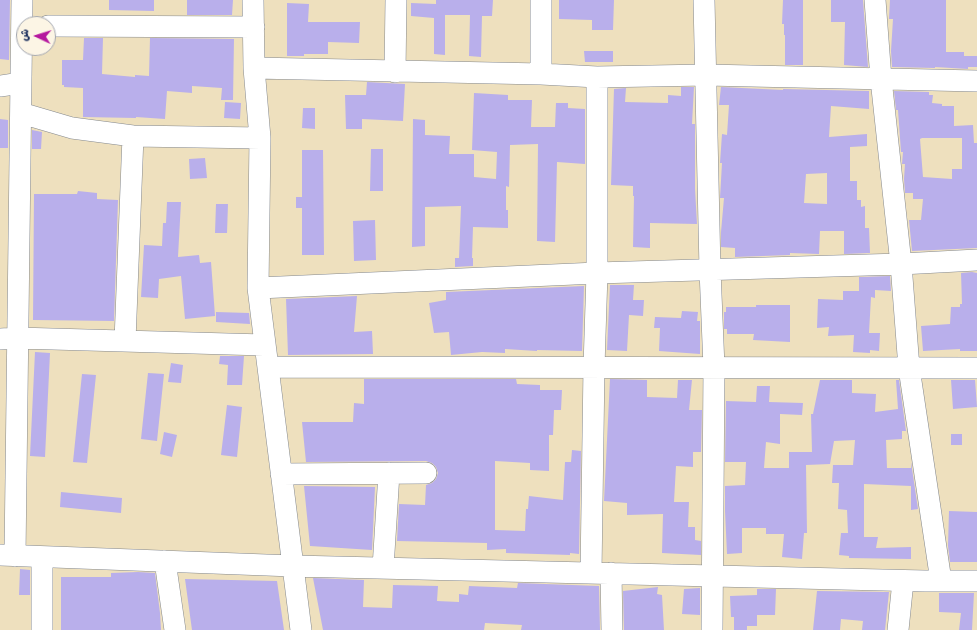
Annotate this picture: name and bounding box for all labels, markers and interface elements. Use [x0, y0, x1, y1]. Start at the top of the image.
north arrow [16, 16, 56, 56]
text: ش [17, 29, 32, 42]

